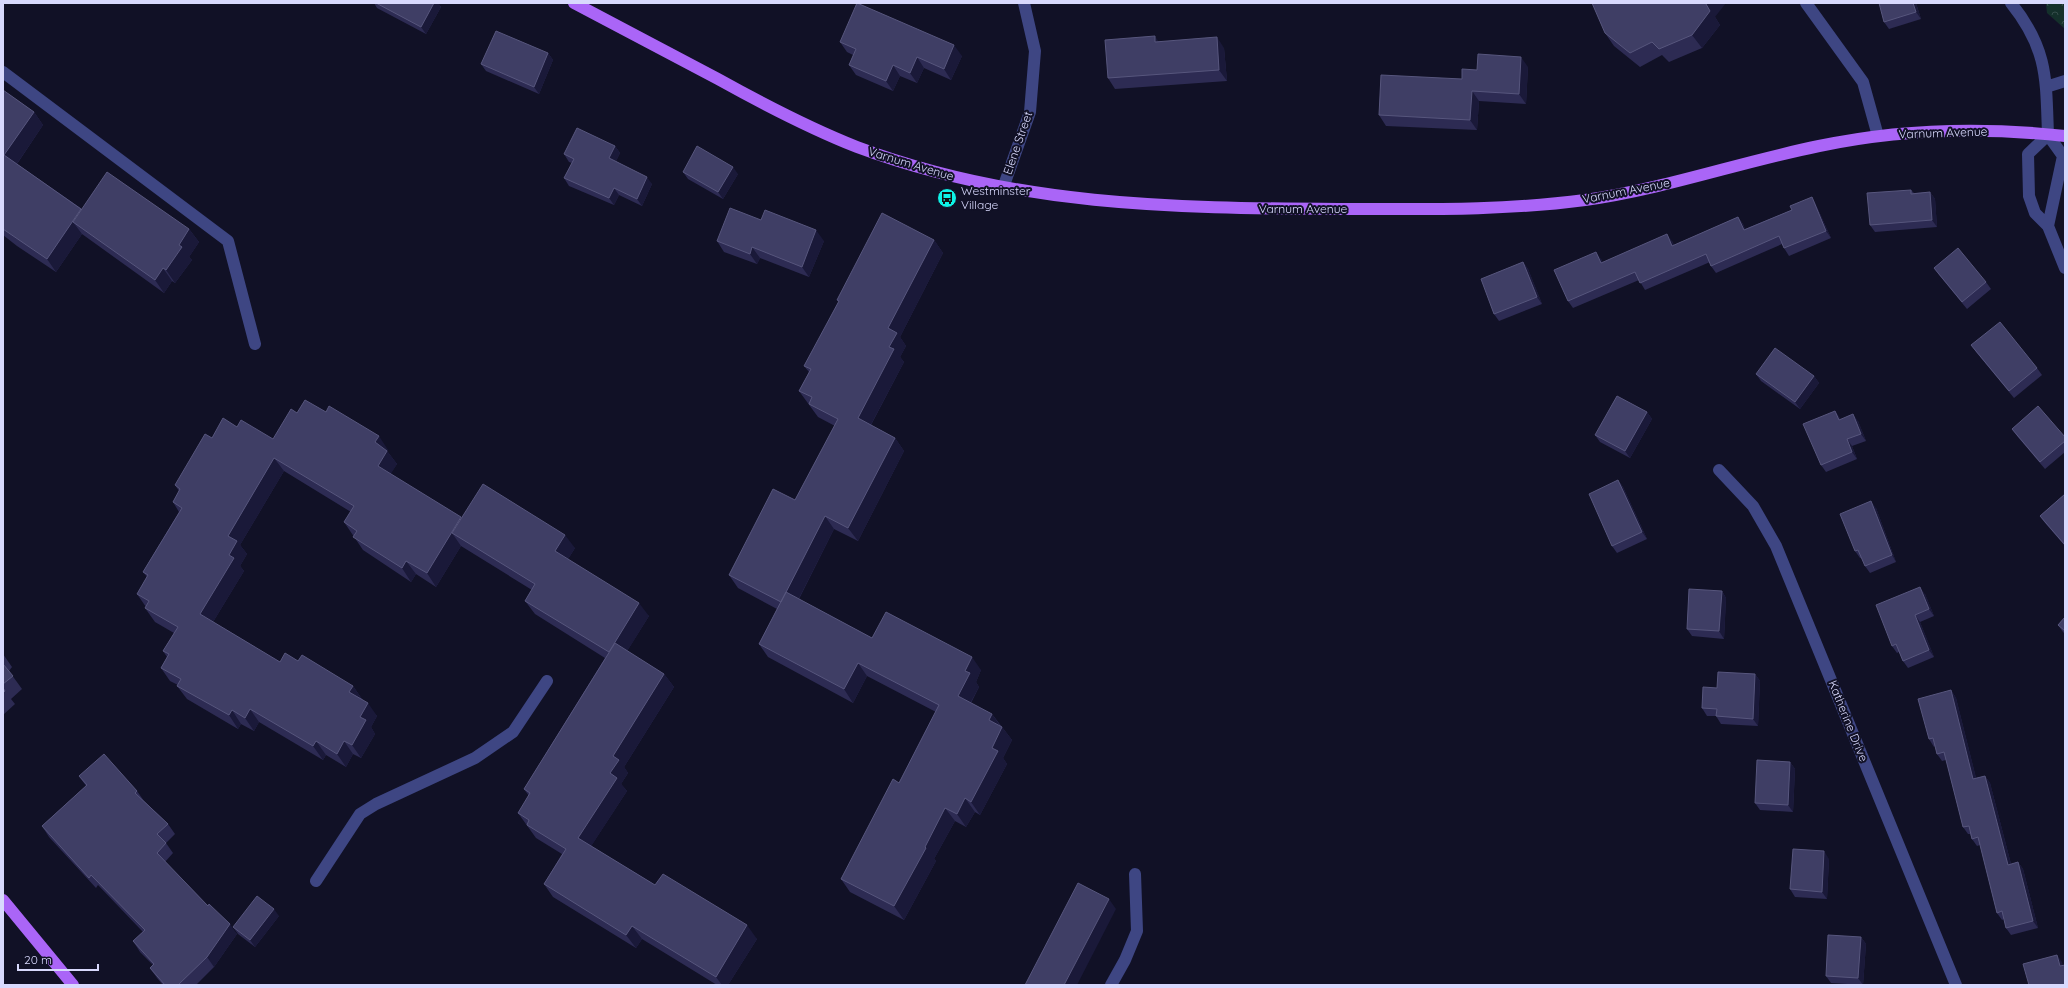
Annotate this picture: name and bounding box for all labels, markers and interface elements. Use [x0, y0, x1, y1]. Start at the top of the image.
street label: Elene Street [1000, 109, 1035, 176]
street label: Varnum Avenue [1898, 123, 1988, 142]
street label: Varnum Avenue [867, 143, 956, 184]
street label: Varnum Avenue [1581, 175, 1671, 206]
place label: Westminster Village [961, 183, 1031, 212]
bus stop icon: Westminster Village [936, 187, 958, 209]
street label: Varnum Avenue [1259, 201, 1348, 216]
street label: Katherine Drive [1825, 678, 1872, 764]
scale bar [18, 946, 98, 972]
text: 20 m [24, 952, 52, 967]

